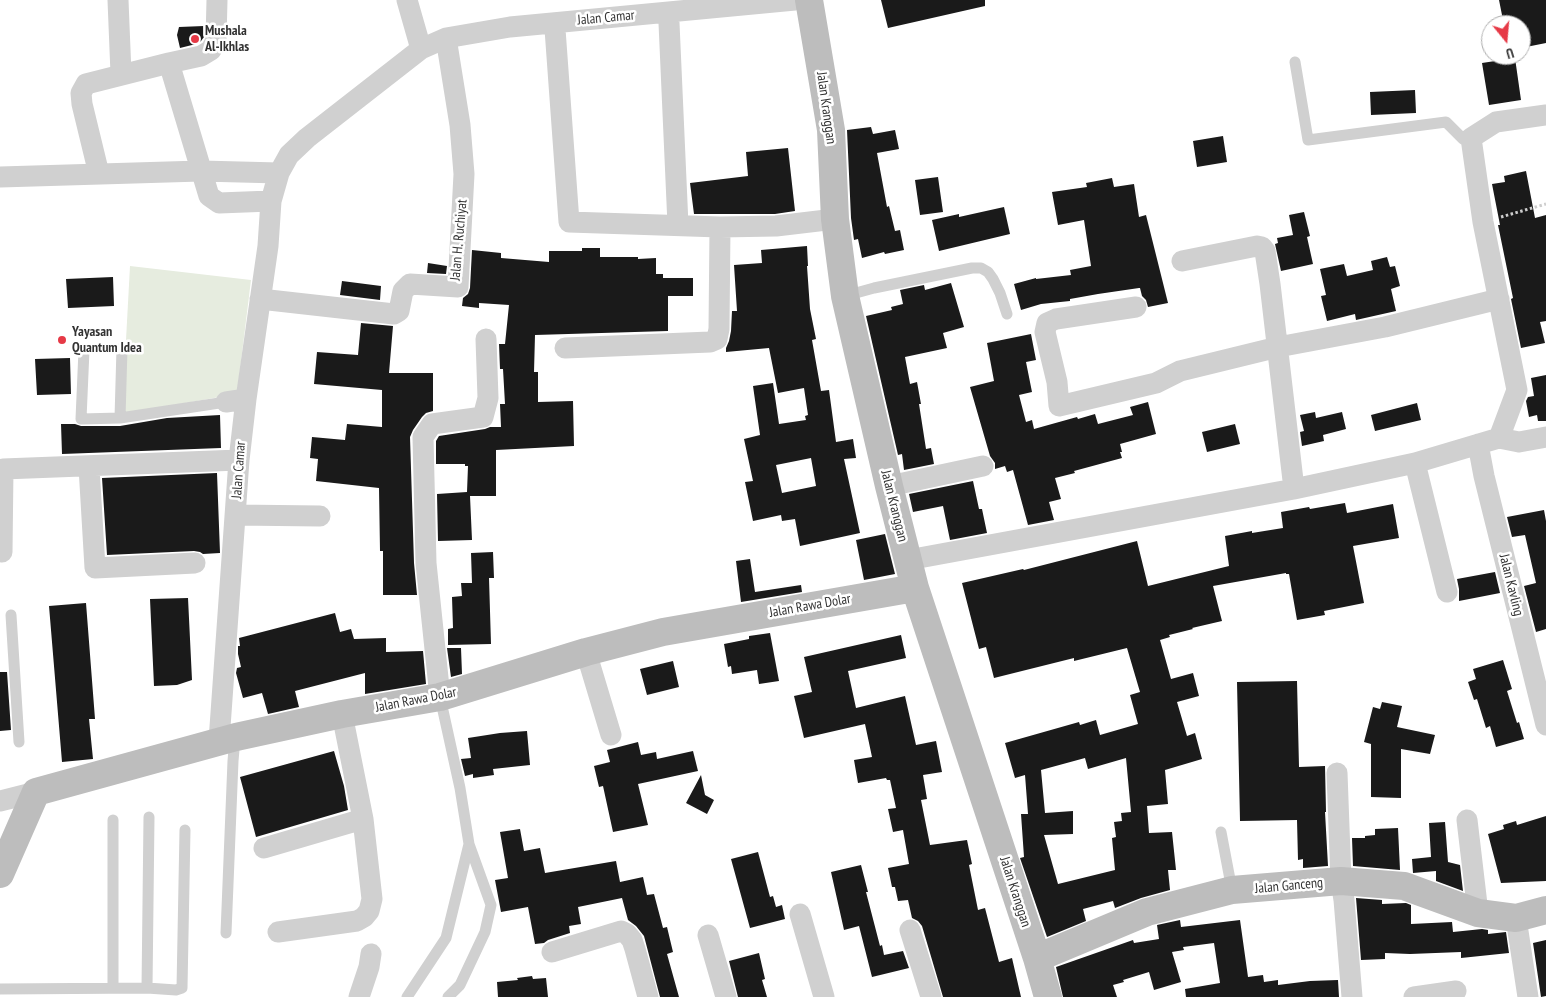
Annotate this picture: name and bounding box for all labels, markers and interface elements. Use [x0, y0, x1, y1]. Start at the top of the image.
street label: Jalan Camar [577, 7, 635, 29]
north arrow [1481, 15, 1531, 65]
place label: Mushala Al-Ikhlas [205, 23, 249, 56]
marker: Mushala Al-Ikhlas [189, 33, 201, 45]
text: U [1504, 44, 1516, 63]
street label: Jalan Kranggan [813, 71, 839, 145]
street label: Jalan H. Ruchiyat [447, 199, 471, 281]
place label: Yayasan Quantum Idea [72, 324, 142, 357]
marker: Yayasan Quantum Idea [56, 334, 68, 346]
street label: Jalan Camar [229, 441, 249, 499]
street label: Jalan Kranggan [877, 469, 911, 543]
street label: Jalan Kavling [1495, 552, 1527, 618]
street label: Jalan Rawa Dolar [768, 591, 852, 621]
street label: Jalan Rawa Dolar [374, 684, 458, 716]
street label: Jalan Kranggan [996, 855, 1034, 929]
street label: Jalan Ganceng [1254, 875, 1324, 897]

